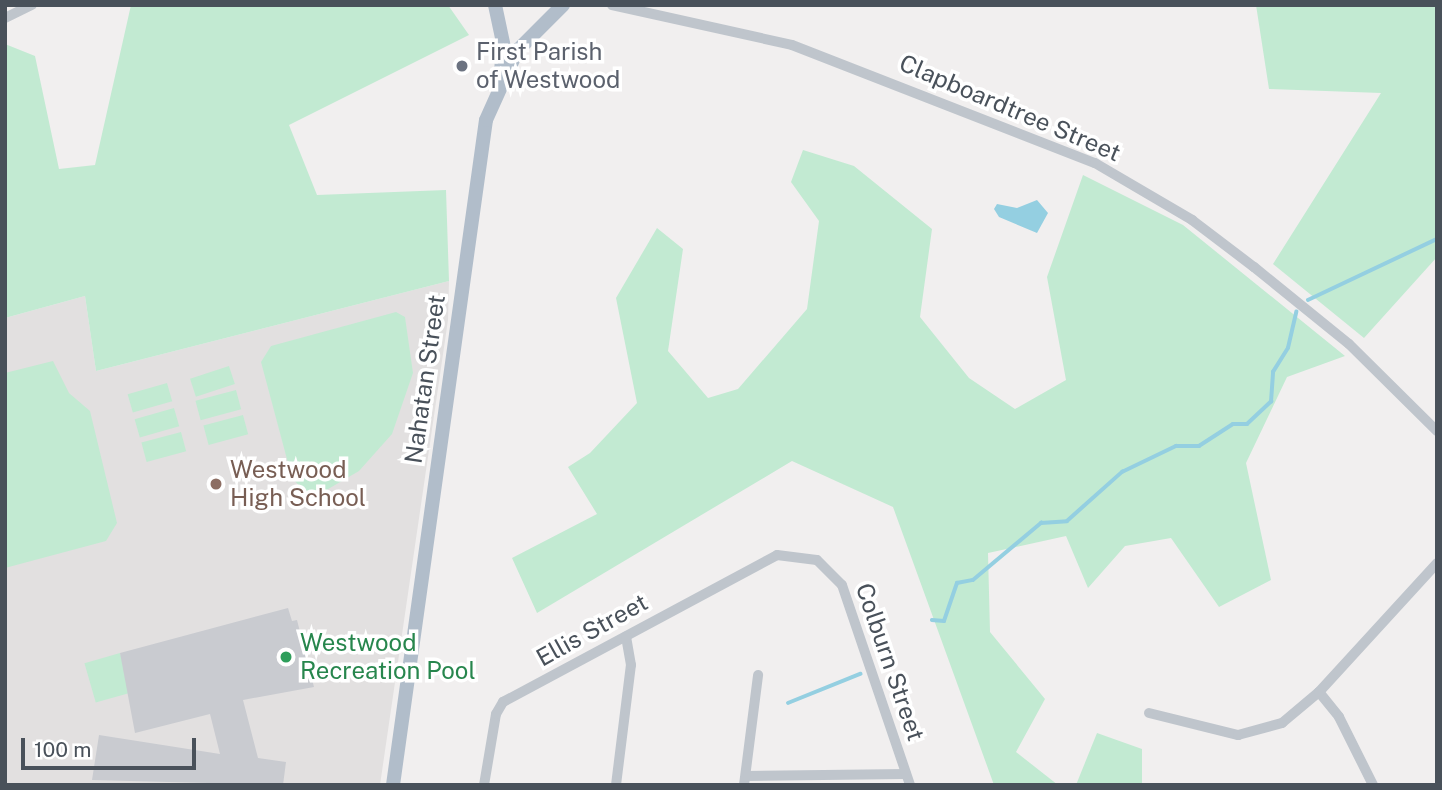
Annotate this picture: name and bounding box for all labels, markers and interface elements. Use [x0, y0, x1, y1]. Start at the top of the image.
place label: First Parish of Westwood [476, 38, 621, 94]
street label: Clapboardtree Street [895, 48, 1125, 168]
marker: First Parish of Westwood [454, 58, 470, 74]
street label: Nahatan Street [399, 293, 451, 465]
place label: Westwood High School [230, 456, 366, 512]
marker: Westwood High School [208, 476, 224, 492]
street label: Colburn Street [850, 579, 930, 745]
street label: Ellis Street [531, 588, 653, 672]
place label: Westwood Recreation Pool [300, 629, 476, 685]
marker: Westwood Recreation Pool [278, 649, 294, 665]
scale bar [24, 724, 200, 768]
text: 100 m [34, 737, 91, 762]

